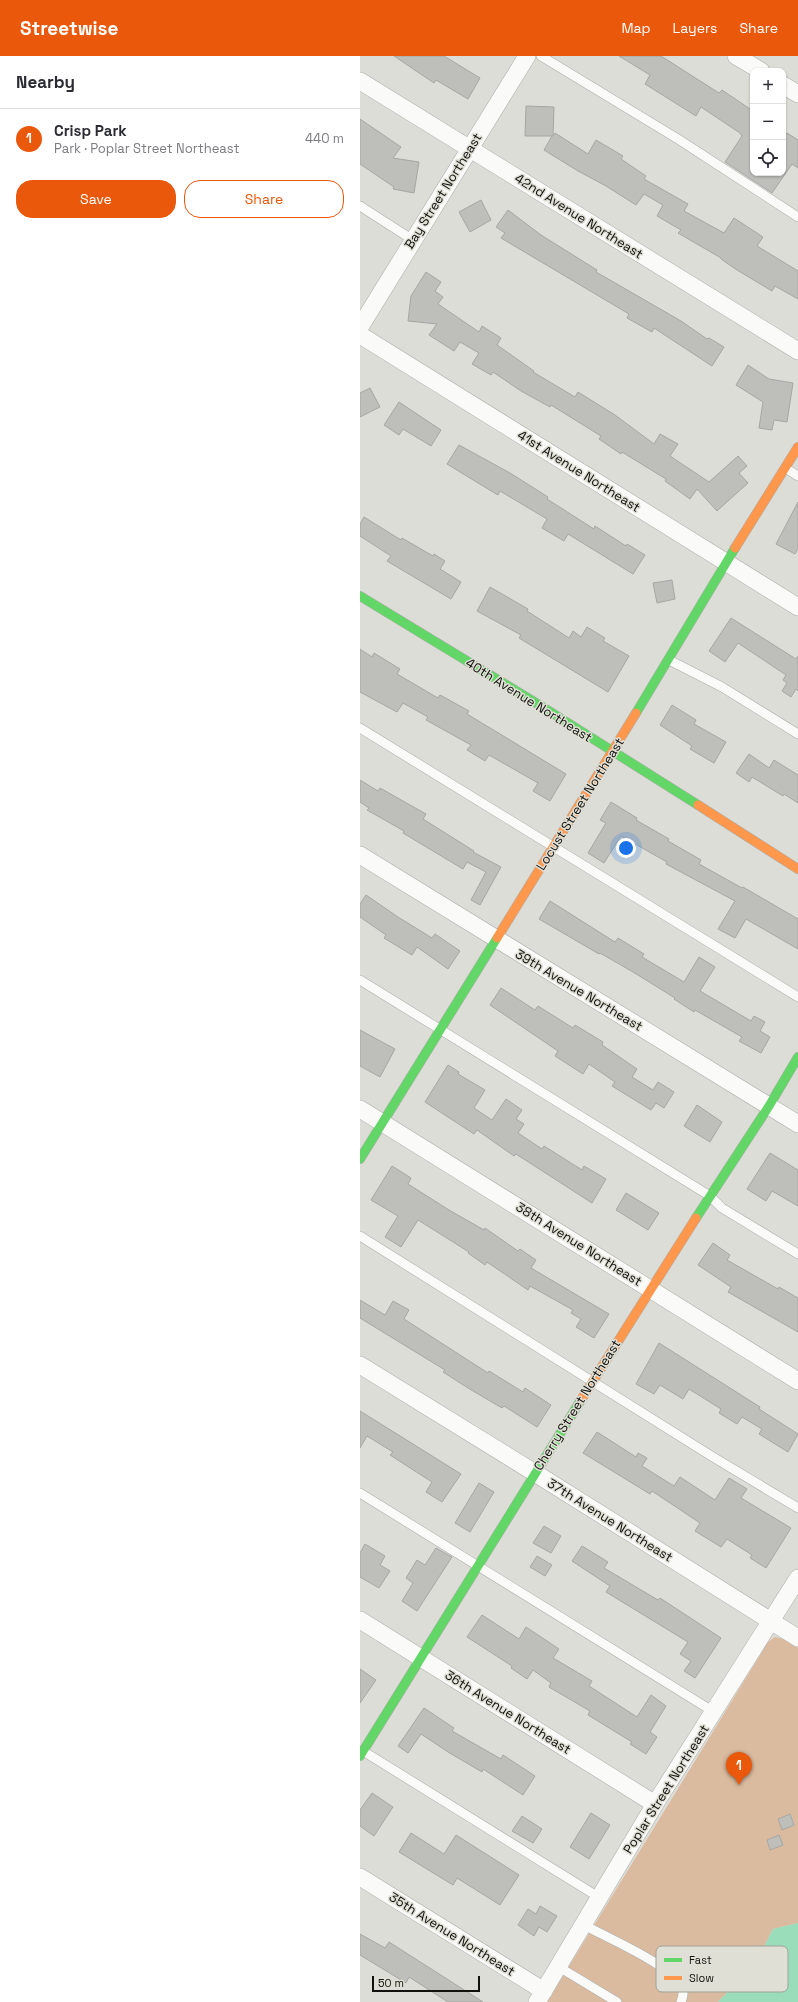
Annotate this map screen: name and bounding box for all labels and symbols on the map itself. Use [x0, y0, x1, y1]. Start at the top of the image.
street label: Bay Street Northeast [400, 130, 486, 252]
street label: 42nd Avenue Northeast [512, 170, 646, 262]
street label: 41st Avenue Northeast [514, 426, 644, 516]
street label: 40th Avenue Northeast [463, 654, 595, 746]
street label: Locust Street Northeast [532, 735, 628, 873]
your location [616, 838, 636, 858]
street label: 39th Avenue Northeast [512, 945, 646, 1035]
street label: 38th Avenue Northeast [513, 1198, 645, 1290]
street label: Cherry Street Northeast [530, 1336, 624, 1474]
street label: 37th Avenue Northeast [544, 1474, 676, 1566]
street label: 36th Avenue Northeast [442, 1666, 574, 1758]
street label: Poplar Street Northeast [619, 1721, 713, 1857]
pin: 1 [726, 1752, 752, 1785]
street label: 35th Avenue Northeast [386, 1888, 518, 1980]
legend [656, 1946, 788, 1992]
text: Fast [689, 1953, 712, 1967]
text: Slow [689, 1971, 714, 1985]
scale bar [372, 1974, 480, 1993]

